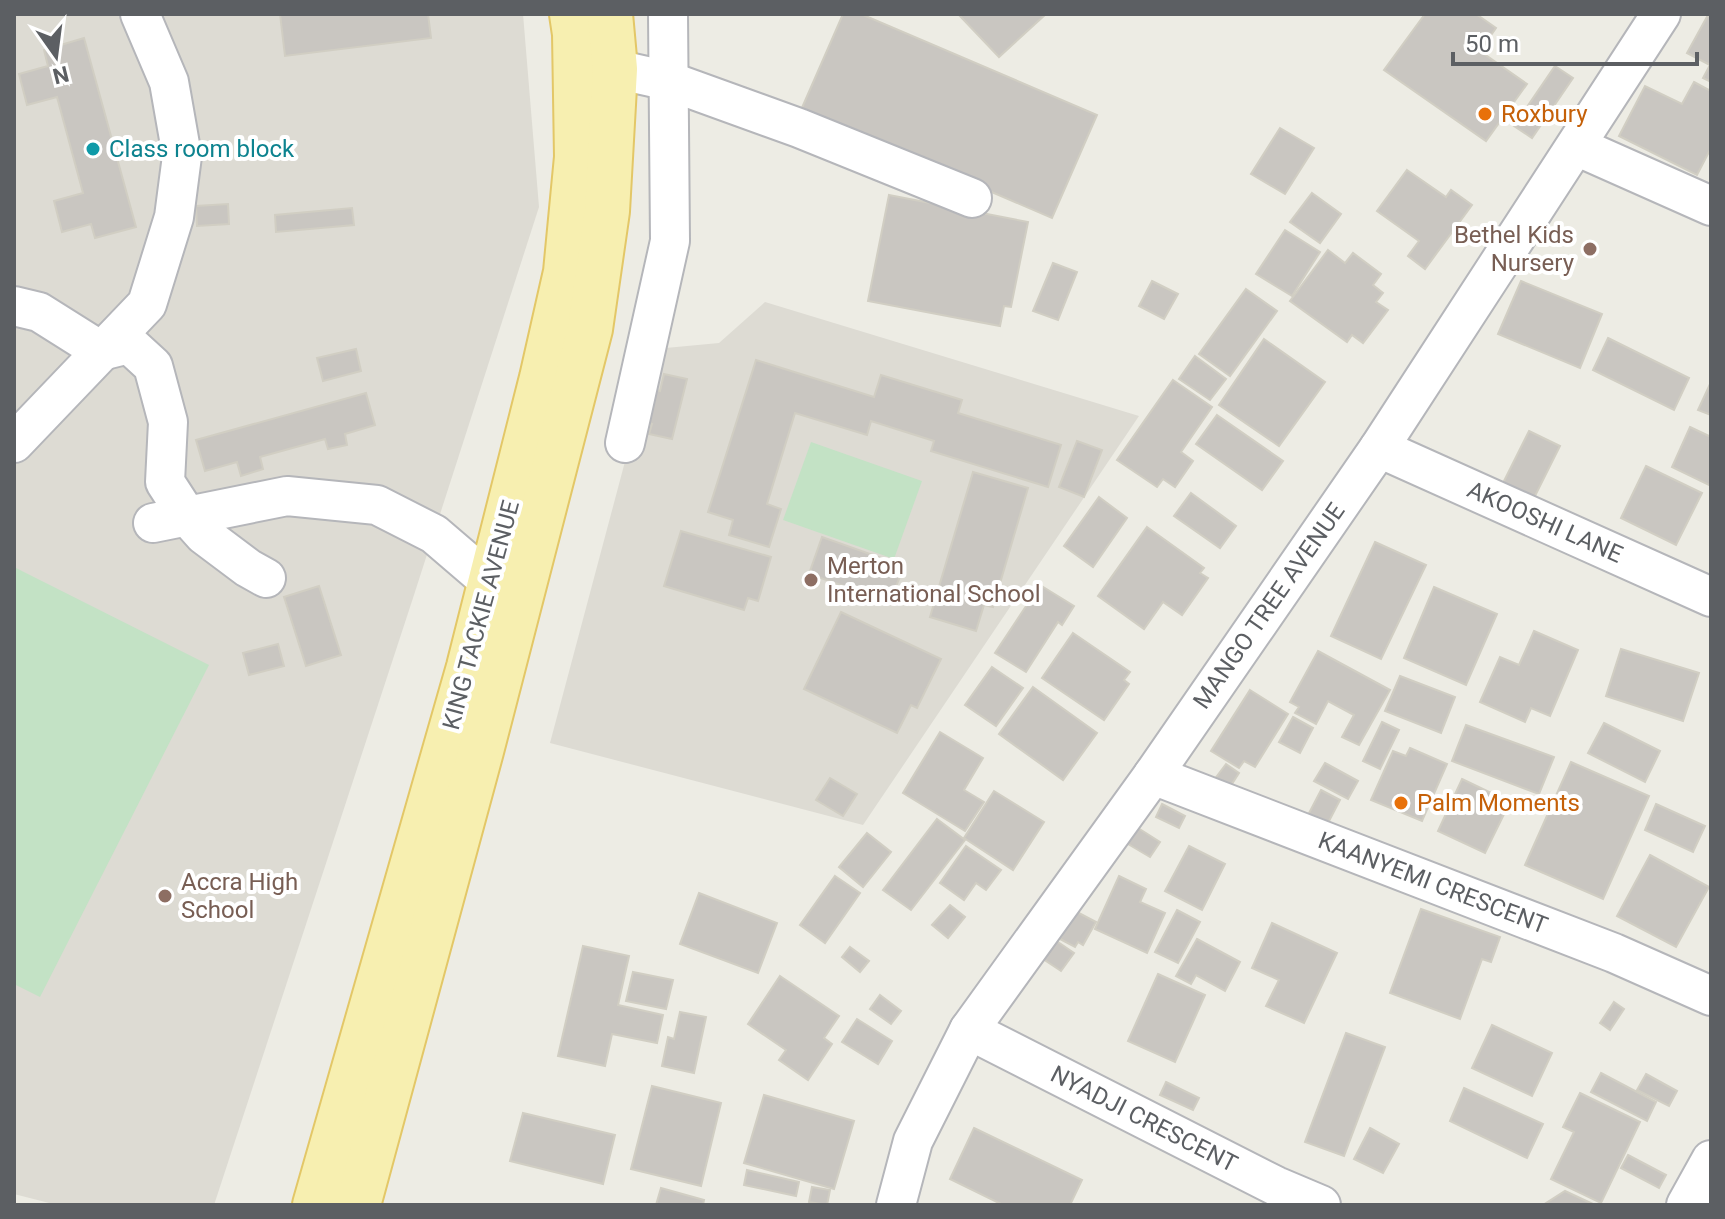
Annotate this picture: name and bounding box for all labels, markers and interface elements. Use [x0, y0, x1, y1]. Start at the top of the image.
north arrow [16, 16, 96, 96]
scale bar [1453, 16, 1697, 66]
text: 50 m [1465, 30, 1519, 58]
text: N [50, 61, 71, 89]
place label: Roxbury [1501, 100, 1588, 128]
marker: Roxbury [1476, 105, 1494, 123]
place label: Class room block [109, 135, 295, 163]
marker: Class room block [84, 140, 102, 158]
place label: Bethel Kids Nursery [1454, 221, 1575, 277]
marker: Bethel Kids Nursery [1581, 240, 1599, 258]
street label: AKOOSHI LANE [1463, 475, 1627, 569]
street label: KING TACKIE AVENUE [437, 497, 525, 733]
street label: MANGO TREE AVENUE [1187, 498, 1351, 714]
place label: Merton International School [827, 552, 1041, 608]
marker: Merton International School [802, 571, 820, 589]
place label: Palm Moments [1417, 789, 1580, 817]
marker: Palm Moments [1392, 794, 1410, 812]
street label: KAANYEMI CRESCENT [1314, 826, 1552, 940]
place label: Accra High School [181, 868, 298, 924]
marker: Accra High School [156, 887, 174, 905]
street label: NYADJI CRESCENT [1046, 1060, 1242, 1178]

